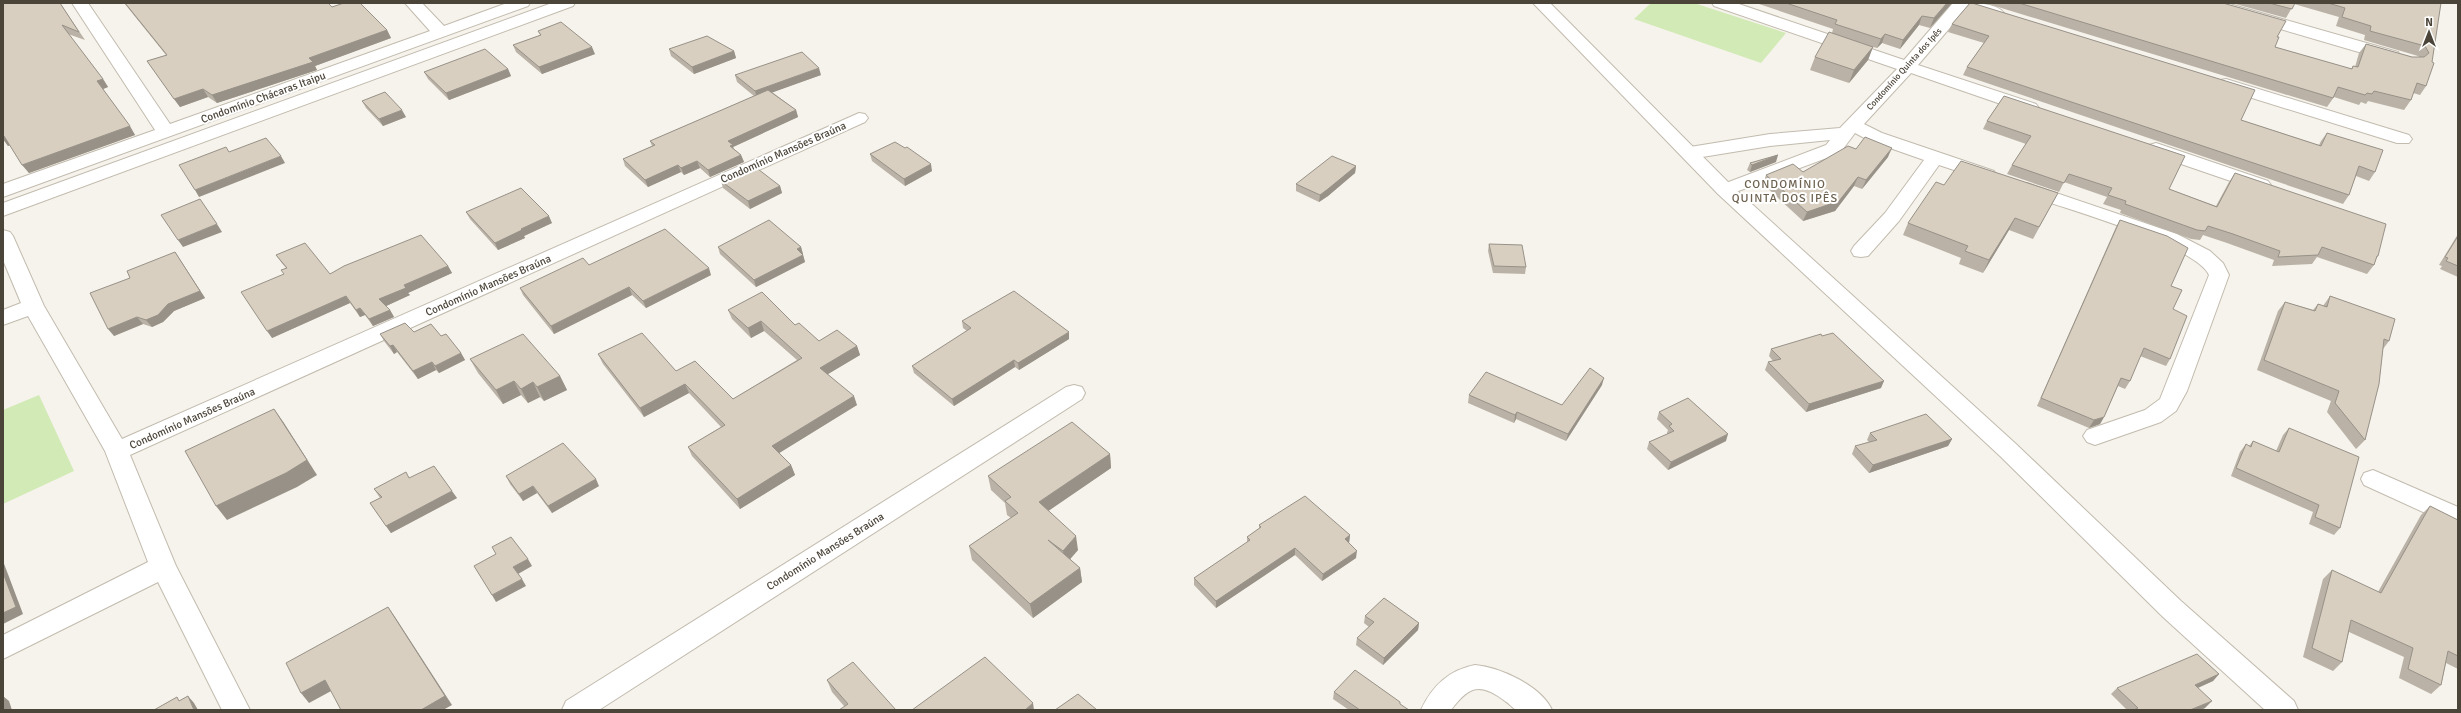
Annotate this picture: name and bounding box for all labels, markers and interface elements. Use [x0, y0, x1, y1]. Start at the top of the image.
north arrow [2409, 12, 2449, 52]
text: N [2425, 16, 2433, 29]
street label: Condomínio Quinta dos Ipês [1864, 26, 1944, 113]
street label: Condomínio Chácaras Itaipu [199, 69, 327, 126]
street label: Condomínio Mansões Braúna [718, 119, 848, 186]
district label: CONDOMÍNIO QUINTA DOS IPÊS [1732, 177, 1838, 206]
street label: Condomínio Mansões Braúna [423, 252, 553, 319]
street label: Condomínio Mansões Braúna [127, 385, 257, 452]
street label: Condomínio Mansões Braúna [764, 510, 887, 593]

